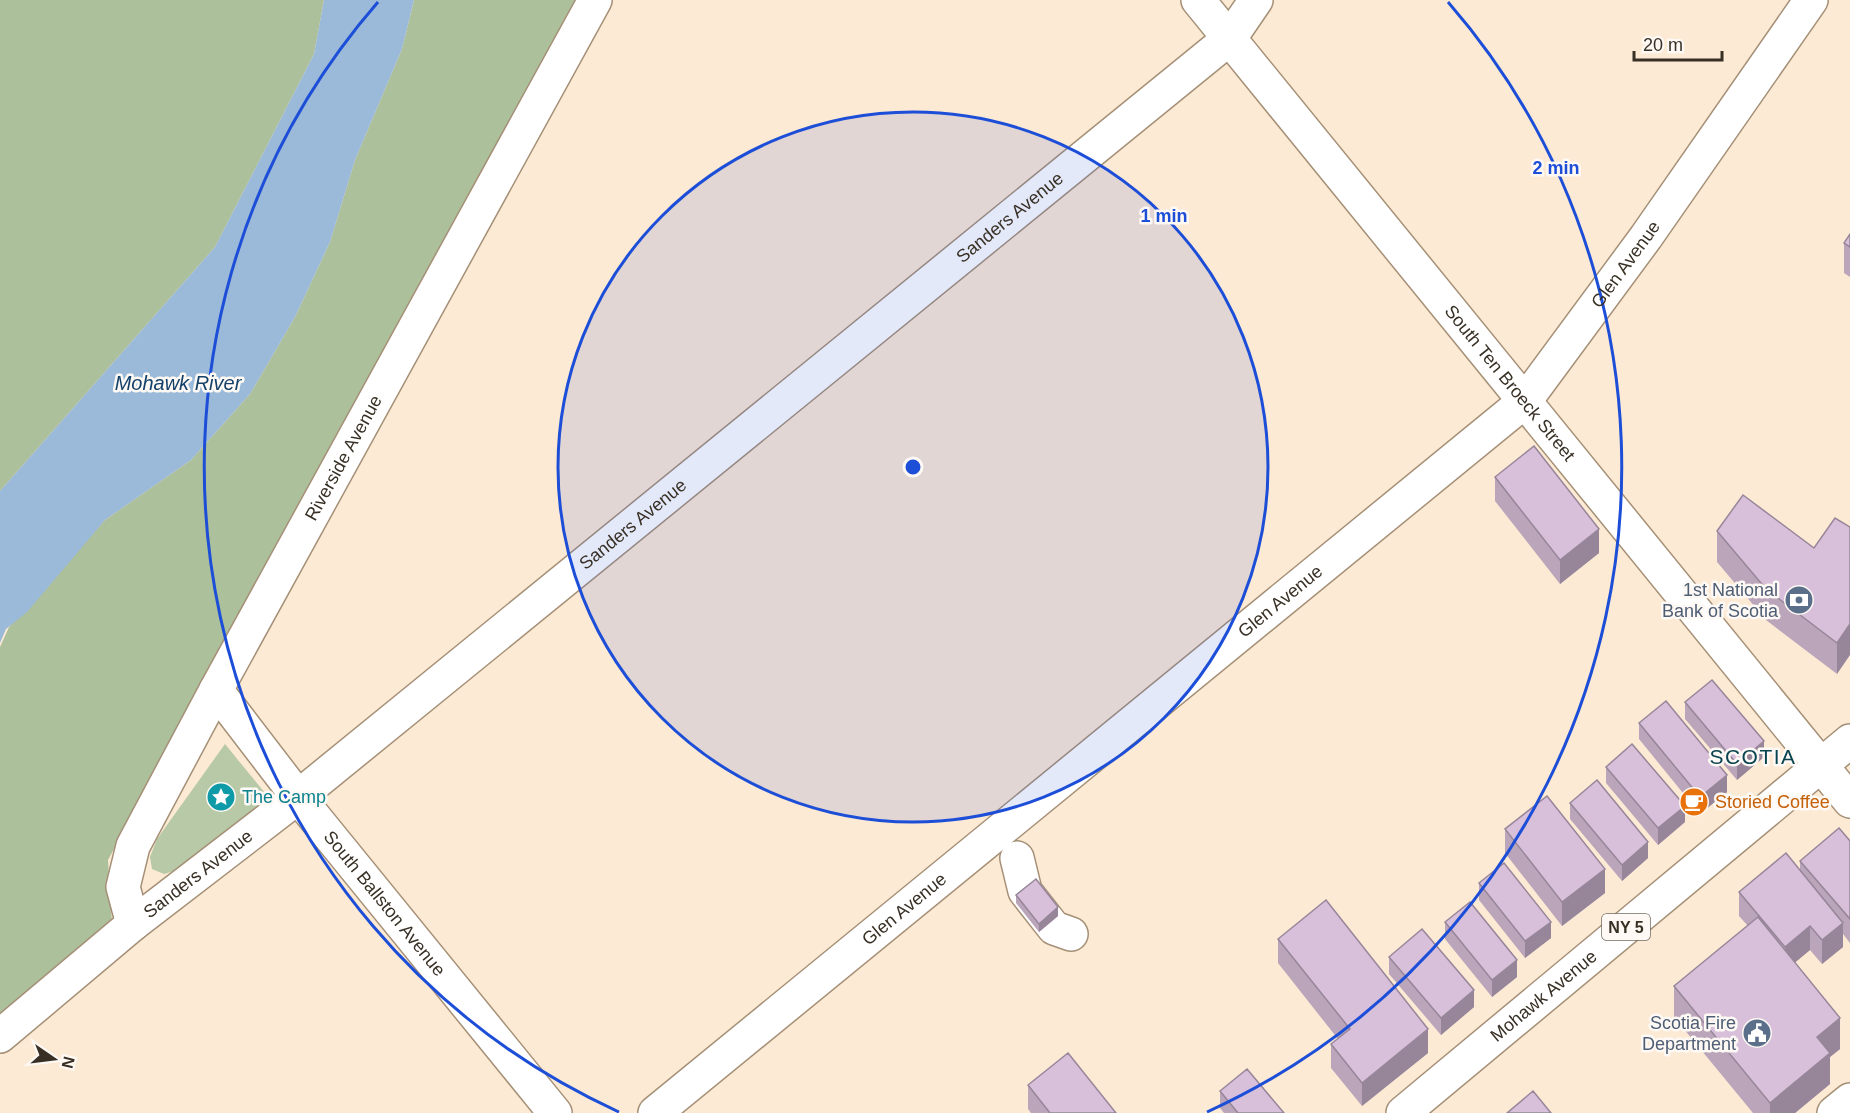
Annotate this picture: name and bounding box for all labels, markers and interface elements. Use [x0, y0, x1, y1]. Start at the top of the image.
scale bar [1634, 24, 1722, 62]
text: 20 m [1643, 35, 1683, 55]
text: 2 min [1532, 158, 1580, 178]
street label: Sanders Avenue [952, 168, 1067, 267]
text: 1 min [1140, 206, 1188, 226]
street label: Glen Avenue [1587, 217, 1664, 312]
street label: South Ten Broeck Street [1441, 301, 1579, 465]
water label: Mohawk River [115, 372, 243, 394]
street label: Riverside Avenue [301, 392, 386, 524]
centre of rings [903, 457, 923, 477]
street label: Sanders Avenue [575, 475, 690, 574]
street label: Glen Avenue [1234, 561, 1326, 642]
place label: 1st National Bank of Scotia [1662, 580, 1779, 621]
bank icon: 1st National Bank of Scotia [1783, 584, 1815, 616]
district label: SCOTIA [1709, 745, 1797, 768]
place icon: The Camp [205, 781, 237, 813]
cafe icon: Storied Coffee [1678, 786, 1710, 818]
place label: The Camp [242, 787, 326, 807]
place label: Storied Coffee [1715, 792, 1830, 812]
street label: Sanders Avenue [140, 826, 256, 922]
street label: South Ballston Avenue [320, 827, 449, 980]
street label: Glen Avenue [858, 869, 950, 949]
road number: NY 5 [1602, 914, 1650, 940]
street label: Mohawk Avenue [1487, 946, 1601, 1046]
place label: Scotia Fire Department [1642, 1013, 1736, 1054]
public building icon: Scotia Fire Department [1741, 1017, 1773, 1049]
north arrow [24, 1029, 84, 1089]
text: N [58, 1055, 78, 1070]

